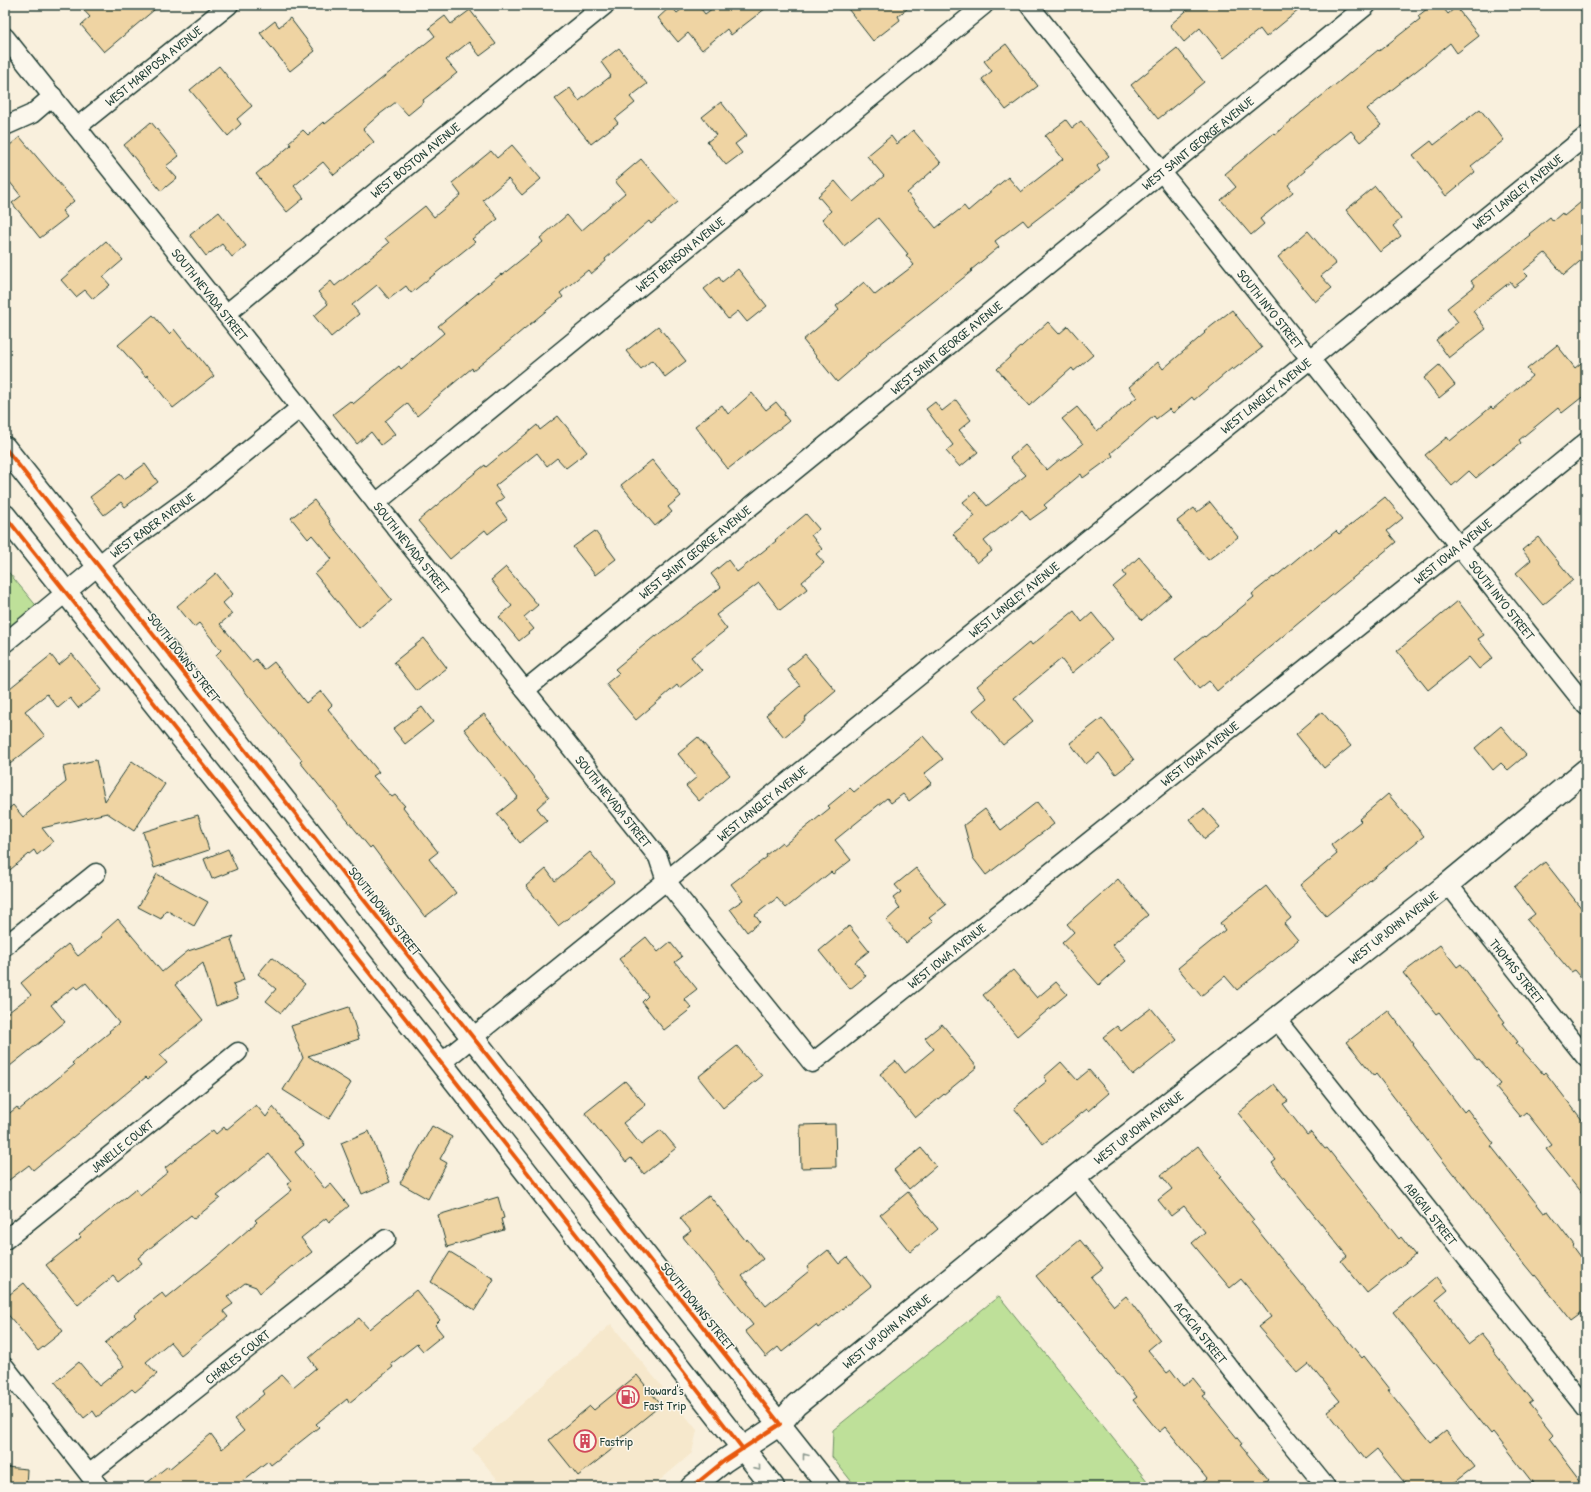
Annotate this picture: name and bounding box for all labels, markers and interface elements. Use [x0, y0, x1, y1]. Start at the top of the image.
street label: WEST MARIPOSA AVENUE [101, 21, 206, 110]
street label: WEST SAINT GEORGE AVENUE [1138, 92, 1258, 194]
street label: WEST BOSTON AVENUE [366, 118, 464, 202]
street label: WEST LANGLEY AVENUE [1468, 149, 1567, 234]
street label: WEST BENSON AVENUE [632, 212, 729, 296]
street label: SOUTH NEVADA STREET [168, 245, 253, 345]
street label: SOUTH INYO STREET [1233, 265, 1308, 353]
street label: WEST SAINT GEORGE AVENUE [886, 296, 1006, 398]
street label: WEST LANGLEY AVENUE [1217, 353, 1315, 438]
street label: WEST RADER AVENUE [106, 488, 199, 562]
street label: SOUTH NEVADA STREET [370, 498, 455, 598]
street label: WEST SAINT GEORGE AVENUE [635, 501, 755, 603]
street label: WEST IOWA AVENUE [1410, 513, 1496, 588]
street label: SOUTH INYO STREET [1465, 556, 1540, 644]
street label: WEST LANGLEY AVENUE [965, 557, 1063, 641]
street label: SOUTH DOWNS STREET [144, 609, 225, 706]
street label: WEST IOWA AVENUE [1157, 716, 1243, 790]
street label: SOUTH NEVADA STREET [571, 751, 656, 852]
street label: WEST LANGLEY AVENUE [713, 761, 811, 845]
street label: SOUTH DOWNS STREET [345, 863, 426, 960]
street label: WEST UPJOHN AVENUE [1344, 886, 1442, 968]
street label: WEST IOWA AVENUE [903, 918, 990, 992]
street label: THOMAS STREET [1486, 935, 1549, 1008]
street label: WEST UPJOHN AVENUE [1090, 1086, 1187, 1168]
street label: JANELLE COURT [87, 1114, 158, 1177]
street label: ABIGAIL STREET [1401, 1179, 1462, 1249]
street label: SOUTH DOWNS STREET [657, 1258, 740, 1354]
street label: WEST UPJOHN AVENUE [838, 1289, 935, 1373]
street label: ACACIA STREET [1170, 1298, 1232, 1368]
street label: CHARLES COURT [201, 1325, 274, 1388]
place label: Howard's Fast Trip [643, 1381, 686, 1414]
fuel station icon: Howard's Fast Trip [615, 1384, 641, 1410]
building icon: Fastrip [572, 1428, 598, 1454]
place label: Fastrip [599, 1432, 633, 1450]
one-way arrow [803, 1454, 810, 1461]
one-way arrow [754, 1464, 761, 1471]

